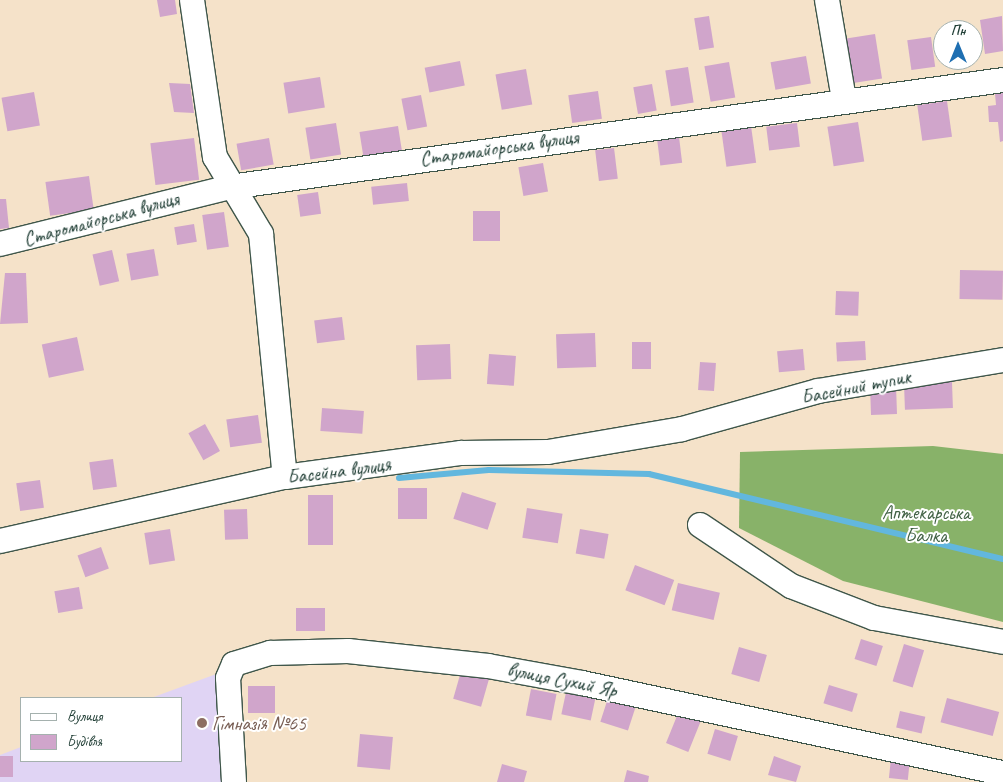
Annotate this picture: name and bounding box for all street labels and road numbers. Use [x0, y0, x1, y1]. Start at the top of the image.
street label: Старомайорська вулиця [418, 125, 580, 171]
street label: Старомайорська вулиця [20, 187, 182, 251]
street label: Басейний тупик [799, 365, 913, 409]
street label: Басейна вулиця [285, 453, 393, 489]
street label: вулиця Сухий Яр [505, 658, 619, 702]

